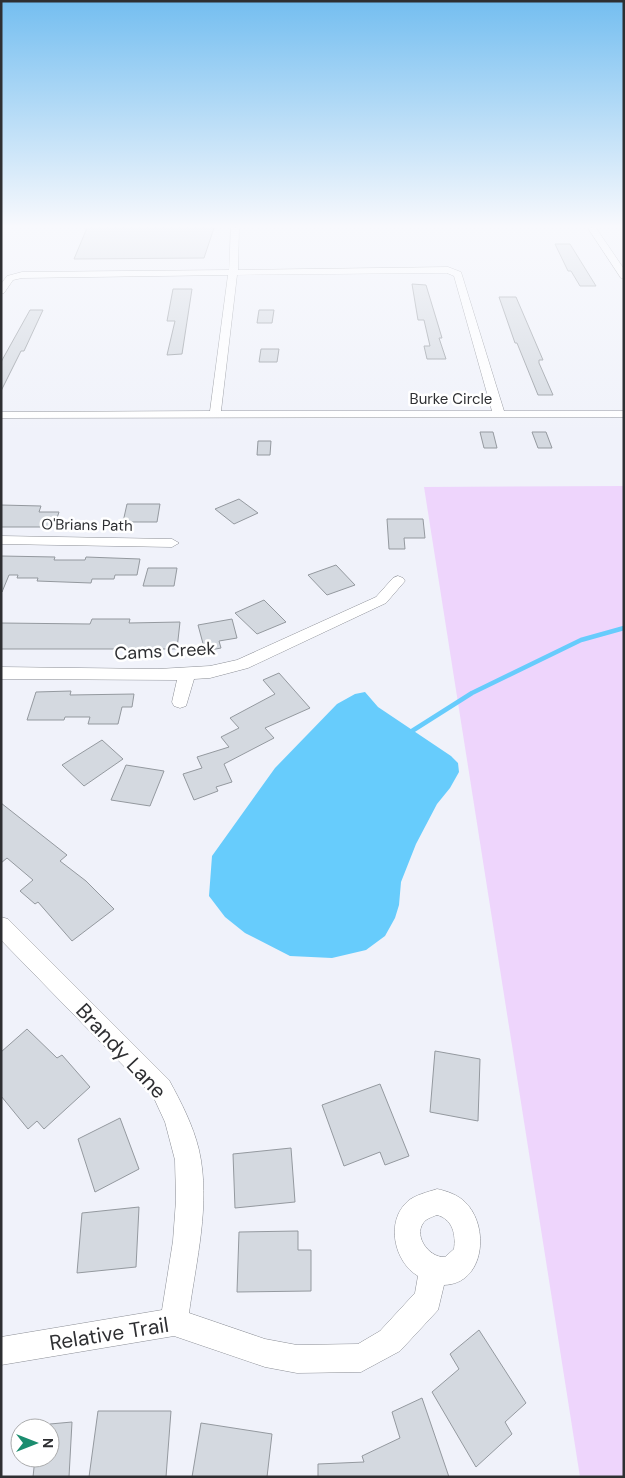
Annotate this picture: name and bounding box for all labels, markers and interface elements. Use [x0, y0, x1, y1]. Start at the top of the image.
street label: Burke Circle [410, 389, 492, 409]
street label: O'Brians Path [41, 514, 133, 536]
street label: Cams Creek [114, 636, 216, 666]
street label: Brandy Lane [70, 997, 172, 1105]
street label: Relative Trail [47, 1311, 171, 1357]
north arrow [10, 1418, 60, 1468]
text: N [39, 1438, 57, 1448]

